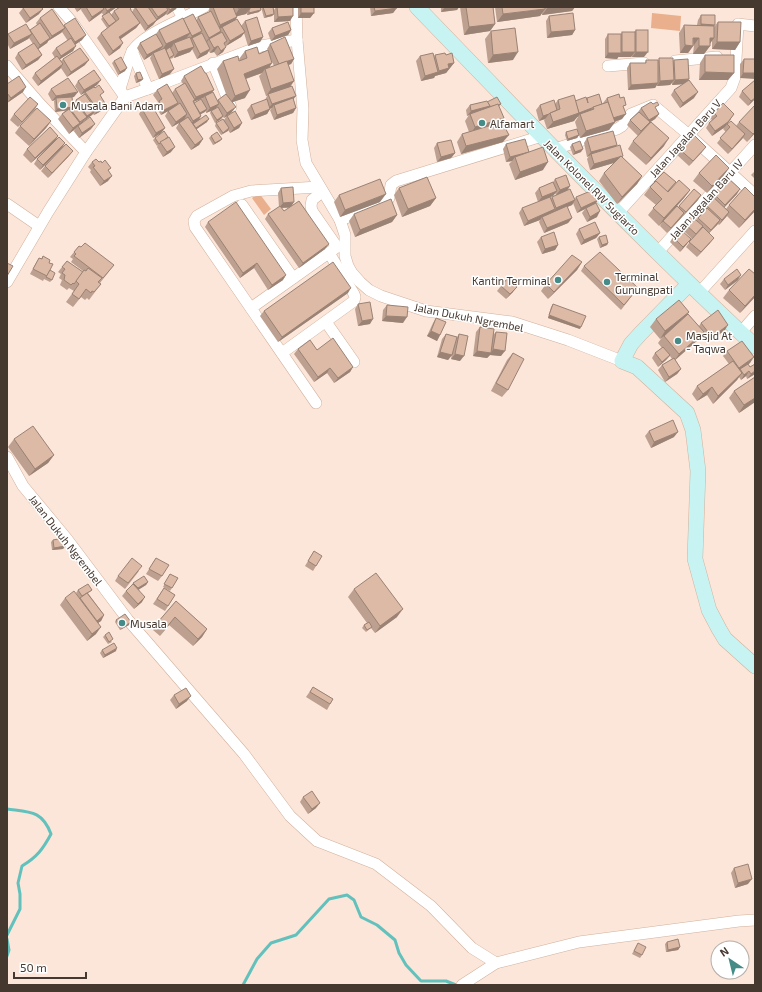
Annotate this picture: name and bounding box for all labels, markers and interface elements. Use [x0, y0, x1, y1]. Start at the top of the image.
street label: Jalan Jagalan Baru V [647, 96, 724, 180]
place label: Musala Bani Adam [71, 99, 163, 112]
marker: Musala Bani Adam [58, 100, 68, 110]
place label: Alfamart [490, 117, 535, 130]
marker: Alfamart [477, 118, 487, 128]
street label: Jalan Kolonel RW Sugiarto [542, 137, 642, 237]
street label: Jalan Jagalan Baru IV [667, 156, 746, 242]
place label: Terminal Gunungpati [615, 270, 673, 296]
place label: Kantin Terminal [472, 274, 551, 287]
marker: Kantin Terminal [553, 275, 563, 285]
marker: Terminal Gunungpati [602, 277, 612, 287]
street label: Jalan Dukuh Ngrembel [413, 300, 526, 334]
place label: Masjid At - Taqwa [686, 329, 732, 355]
marker: Masjid At - Taqwa [673, 336, 683, 346]
street label: Jalan Dukuh Ngrembel [27, 492, 106, 588]
place label: Musala [130, 617, 167, 630]
marker: Musala [117, 618, 127, 628]
north arrow [710, 940, 750, 980]
text: N [717, 944, 731, 959]
scale bar [14, 954, 86, 980]
text: 50 m [20, 960, 47, 974]

